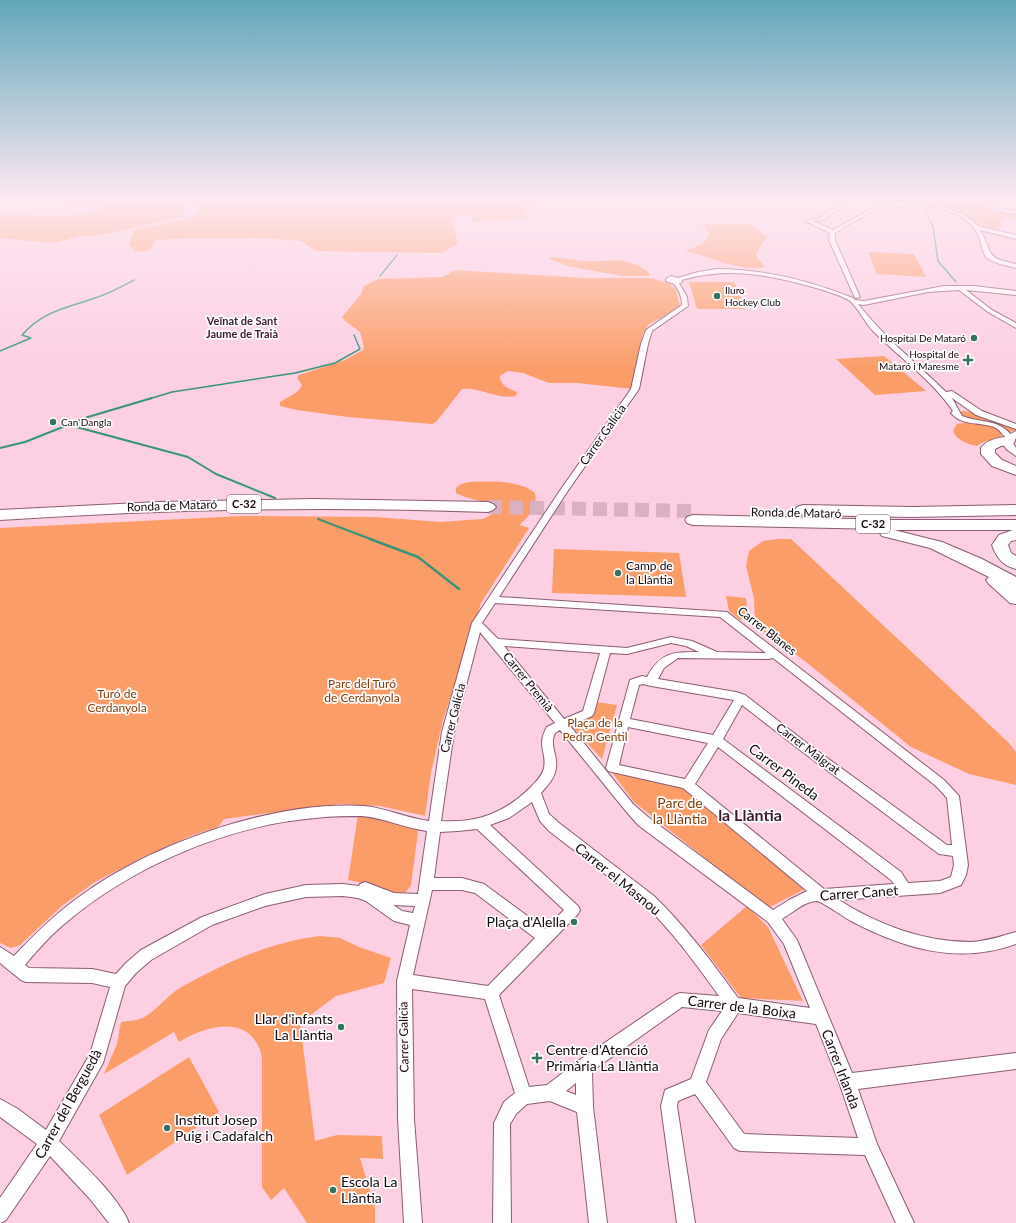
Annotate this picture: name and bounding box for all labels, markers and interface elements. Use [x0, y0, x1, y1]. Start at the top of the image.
place label: Iluro Hockey Club [725, 284, 781, 308]
marker: Iluro Hockey Club [712, 291, 722, 301]
district label: Veïnat de Sant Jaume de Traià [206, 314, 278, 340]
place label: Hospital De Mataró [880, 332, 966, 344]
marker: Hospital De Mataró [969, 333, 979, 343]
place label: Hospital de Mataró i Maresme [879, 348, 959, 372]
marker: Hospital de Mataró i Maresme [962, 354, 974, 366]
street label: Carrer Galícia [576, 401, 629, 468]
place label: Can Dangla [61, 416, 111, 428]
marker: Can Dangla [48, 417, 58, 427]
road number: C-32 [227, 495, 261, 513]
street label: Ronda de Mataró [126, 496, 218, 515]
street label: Ronda de Mataró [751, 504, 842, 521]
road number: C-32 [856, 515, 890, 533]
place label: Camp de la Llàntia [626, 558, 673, 587]
marker: Camp de la Llàntia [613, 568, 623, 578]
street label: Carrer Blanes [735, 603, 800, 658]
street label: Carrer Premià [500, 649, 557, 715]
park label: Parc del Turó de Cerdanyola [324, 676, 400, 705]
street label: Carrer Galícia [437, 682, 468, 754]
park label: Turó de Cerdanyola [87, 686, 147, 715]
park label: Plaça de la Pedra Gentil [562, 715, 628, 744]
street label: Carrer Malgrat [773, 720, 844, 778]
street label: Carrer Pineda [746, 740, 823, 804]
park label: Parc de la Llàntia [653, 794, 707, 827]
district label: la Llàntia [718, 805, 782, 824]
street label: Carrer el Masnou [572, 839, 665, 918]
street label: Carrer Canet [819, 881, 899, 904]
place label: Plaça d'Alella [487, 913, 566, 930]
marker: Plaça d'Alella [569, 917, 579, 927]
street label: Carrer de la Boixa [687, 991, 797, 1022]
street label: Carrer Galícia [395, 1001, 412, 1073]
place label: Llar d'infants La Llàntia [255, 1010, 333, 1043]
marker: Llar d'infants La Llàntia [336, 1022, 346, 1032]
street label: Carrer Irlanda [819, 1027, 864, 1111]
place label: Centre d'Atenció Primària La Llàntia [546, 1041, 659, 1074]
street label: Carrer del Berguedà [30, 1046, 105, 1162]
marker: Centre d'Atenció Primària La Llàntia [531, 1052, 543, 1064]
place label: Institut Josep Puig i Cadafalch [175, 1111, 273, 1144]
marker: Institut Josep Puig i Cadafalch [162, 1123, 172, 1133]
place label: Escola La Llàntia [341, 1173, 398, 1206]
marker: Escola La Llàntia [328, 1185, 338, 1195]

